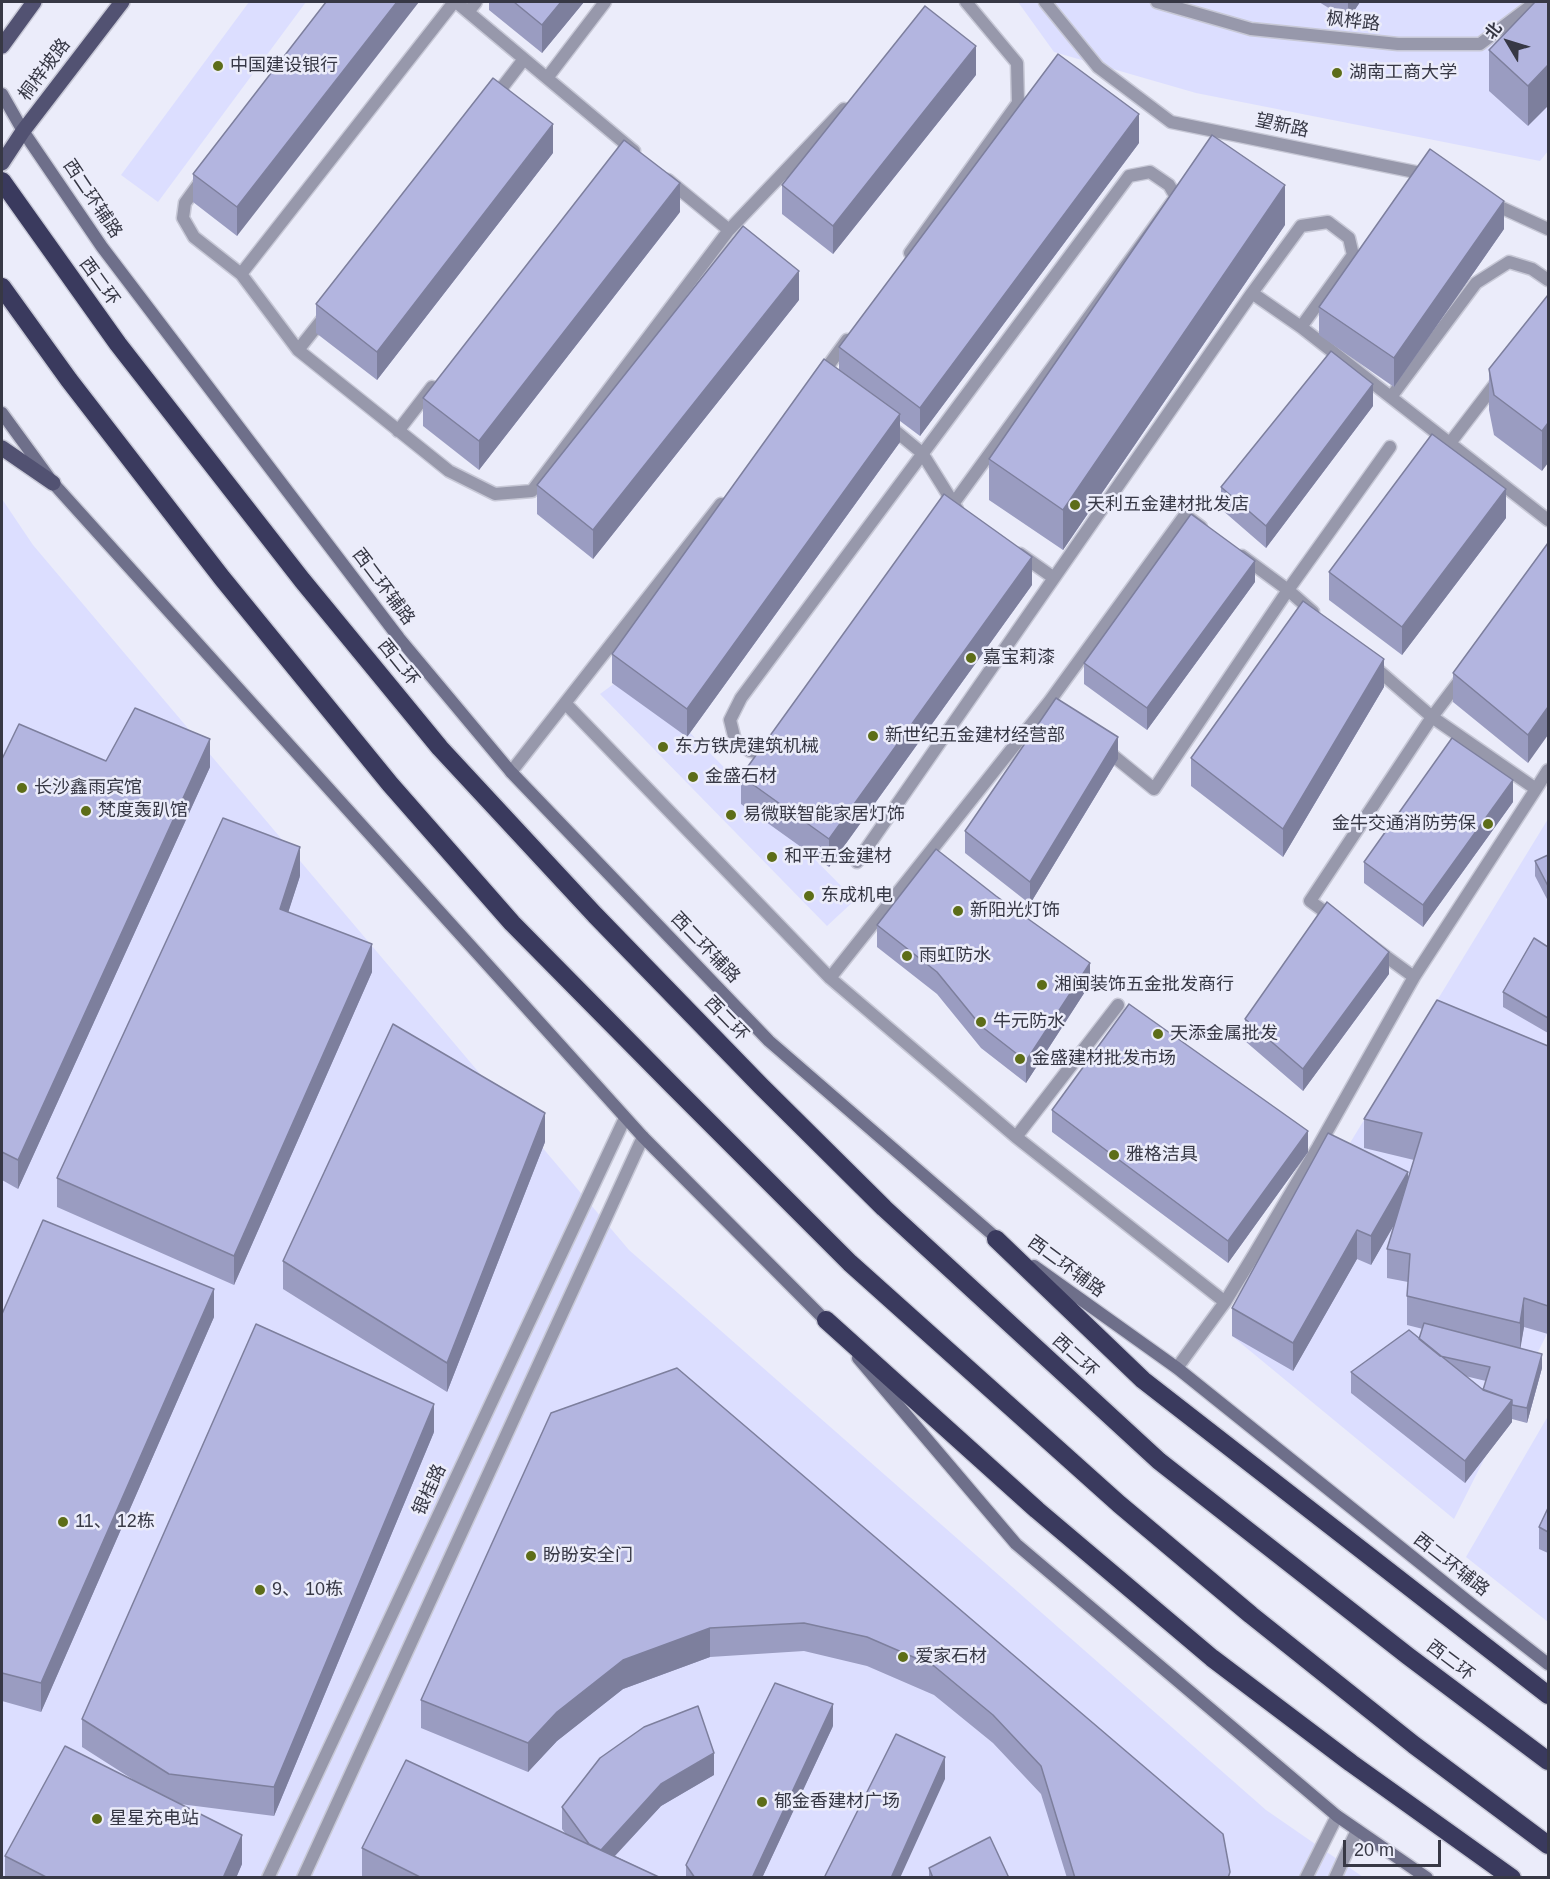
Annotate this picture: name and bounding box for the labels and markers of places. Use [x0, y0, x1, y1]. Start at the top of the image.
place label: 中国建设银行 [230, 55, 338, 77]
marker: 中国建设银行 [211, 59, 225, 73]
place label: 湖南工商大学 [1349, 62, 1457, 84]
marker: 湖南工商大学 [1330, 66, 1344, 80]
place label: 天利五金建材批发店 [1087, 494, 1249, 516]
marker: 天利五金建材批发店 [1068, 498, 1082, 512]
place label: 嘉宝莉漆 [983, 647, 1055, 669]
marker: 嘉宝莉漆 [964, 651, 978, 665]
place label: 新世纪五金建材经营部 [885, 725, 1065, 747]
marker: 新世纪五金建材经营部 [866, 729, 880, 743]
place label: 东方铁虎建筑机械 [675, 736, 819, 758]
marker: 东方铁虎建筑机械 [656, 740, 670, 754]
place label: 金盛石材 [705, 766, 777, 788]
marker: 金盛石材 [686, 770, 700, 784]
place label: 长沙鑫雨宾馆 [34, 777, 142, 799]
marker: 长沙鑫雨宾馆 [15, 781, 29, 795]
place label: 梵度轰趴馆 [98, 800, 188, 822]
marker: 梵度轰趴馆 [79, 804, 93, 818]
place label: 易微联智能家居灯饰 [743, 804, 905, 826]
marker: 易微联智能家居灯饰 [724, 808, 738, 822]
place label: 金牛交通消防劳保 [1332, 813, 1476, 835]
marker: 金牛交通消防劳保 [1481, 817, 1495, 831]
place label: 和平五金建材 [784, 846, 892, 868]
marker: 和平五金建材 [765, 850, 779, 864]
place label: 东成机电 [821, 885, 893, 907]
marker: 东成机电 [802, 889, 816, 903]
place label: 新阳光灯饰 [970, 900, 1060, 922]
marker: 新阳光灯饰 [951, 904, 965, 918]
place label: 雨虹防水 [919, 945, 991, 967]
marker: 雨虹防水 [900, 949, 914, 963]
place label: 湘闽装饰五金批发商行 [1054, 974, 1234, 996]
marker: 湘闽装饰五金批发商行 [1035, 978, 1049, 992]
place label: 牛元防水 [993, 1011, 1065, 1033]
marker: 牛元防水 [974, 1015, 988, 1029]
place label: 天添金属批发 [1170, 1023, 1278, 1045]
marker: 天添金属批发 [1151, 1027, 1165, 1041]
place label: 金盛建材批发市场 [1032, 1048, 1176, 1070]
marker: 金盛建材批发市场 [1013, 1052, 1027, 1066]
place label: 雅格洁具 [1126, 1144, 1198, 1166]
marker: 雅格洁具 [1107, 1148, 1121, 1162]
place label: 11、 12栋 [75, 1511, 155, 1533]
marker: 11、 12栋 [56, 1515, 70, 1529]
place label: 盼盼安全门 [543, 1545, 633, 1567]
marker: 盼盼安全门 [524, 1549, 538, 1563]
place label: 9、 10栋 [272, 1579, 343, 1601]
marker: 9、 10栋 [253, 1583, 267, 1597]
place label: 爱家石材 [915, 1646, 987, 1668]
marker: 爱家石材 [896, 1650, 910, 1664]
place label: 郁金香建材广场 [774, 1791, 900, 1813]
marker: 郁金香建材广场 [755, 1795, 769, 1809]
place label: 星星充电站 [109, 1808, 199, 1830]
marker: 星星充电站 [90, 1812, 104, 1826]

